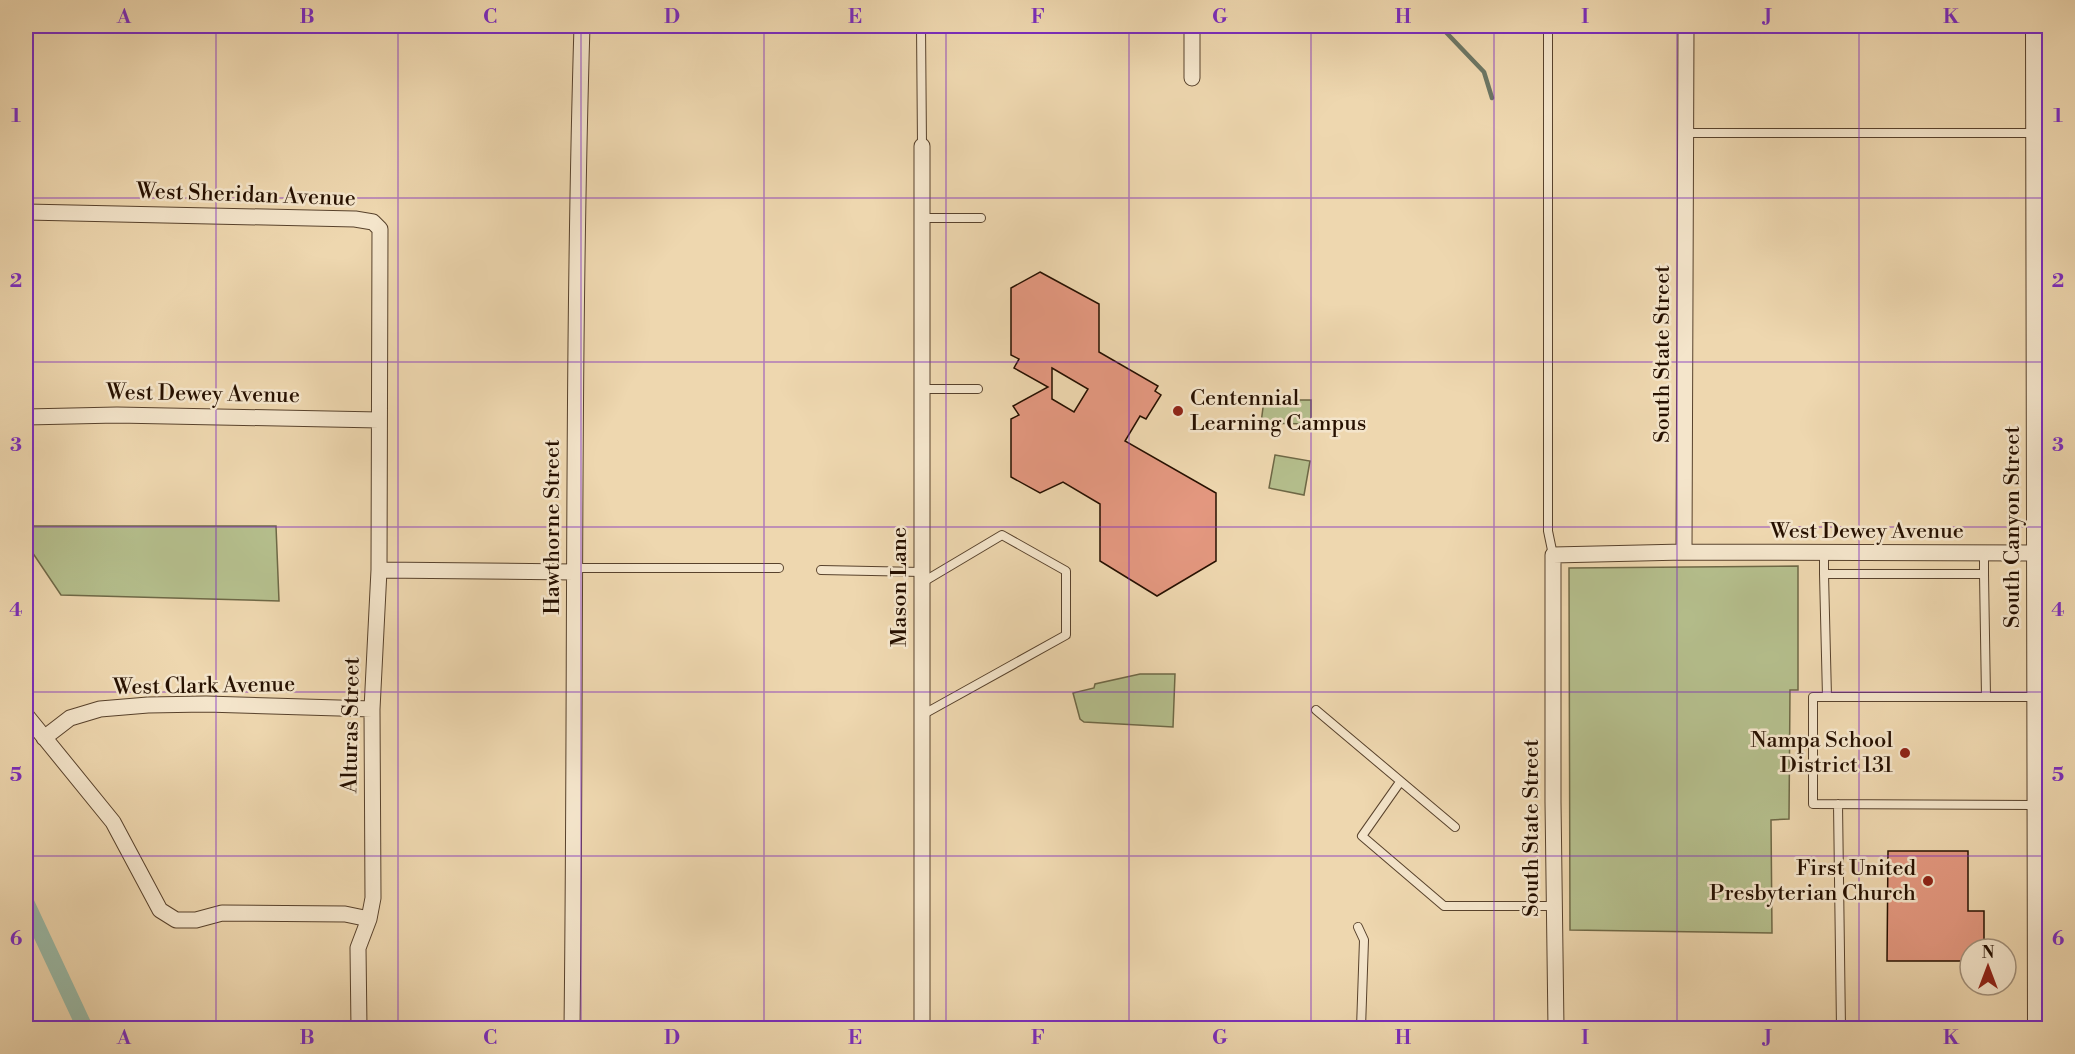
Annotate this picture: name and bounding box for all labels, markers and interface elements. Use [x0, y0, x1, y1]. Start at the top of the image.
text: A [116, 5, 132, 30]
text: B [299, 5, 315, 30]
text: C [483, 5, 497, 30]
text: D [664, 5, 680, 30]
text: E [848, 5, 862, 30]
text: F [1031, 5, 1045, 30]
text: G [1212, 5, 1228, 30]
text: H [1395, 5, 1412, 30]
text: I [1581, 5, 1589, 30]
text: J [1761, 5, 1772, 30]
text: K [1943, 5, 1960, 30]
text: 1 [11, 104, 21, 129]
text: 1 [2053, 104, 2063, 129]
street label: West Sheridan Avenue [135, 178, 356, 212]
street label: South State Street [1649, 265, 1676, 443]
text: 2 [10, 269, 22, 294]
text: 2 [2052, 269, 2064, 294]
street label: West Dewey Avenue [105, 379, 300, 409]
place label: Centennial Learning Campus [1190, 385, 1366, 437]
marker: Centennial Learning Campus [1171, 404, 1185, 418]
street label: South Canyon Street [1999, 426, 2026, 628]
text: 3 [10, 433, 22, 458]
text: 3 [2052, 433, 2064, 458]
street label: Hawthorne Street [539, 439, 566, 615]
street label: West Dewey Avenue [1769, 518, 1964, 545]
street label: Mason Lane [886, 527, 913, 647]
text: 4 [9, 598, 23, 623]
text: 4 [2051, 598, 2065, 623]
street label: Alturas Street [336, 656, 366, 794]
street label: West Clark Avenue [112, 671, 295, 701]
place label: Nampa School District 131 [1750, 727, 1894, 779]
street label: South State Street [1518, 739, 1545, 917]
marker: Nampa School District 131 [1898, 746, 1912, 760]
text: 5 [10, 763, 22, 788]
text: 5 [2052, 763, 2064, 788]
place label: First United Presbyterian Church [1709, 855, 1916, 907]
marker: First United Presbyterian Church [1921, 874, 1935, 888]
text: 6 [10, 927, 23, 952]
text: 6 [2052, 927, 2065, 952]
north arrow [1958, 937, 2018, 997]
text: N [1982, 943, 1995, 963]
text: A [116, 1026, 132, 1051]
text: B [299, 1026, 315, 1051]
text: C [483, 1026, 497, 1051]
text: D [664, 1026, 680, 1051]
text: E [848, 1026, 862, 1051]
text: F [1031, 1026, 1045, 1051]
text: G [1212, 1026, 1228, 1051]
text: H [1395, 1026, 1412, 1051]
text: I [1581, 1026, 1589, 1051]
text: J [1761, 1026, 1772, 1051]
text: K [1943, 1026, 1960, 1051]

